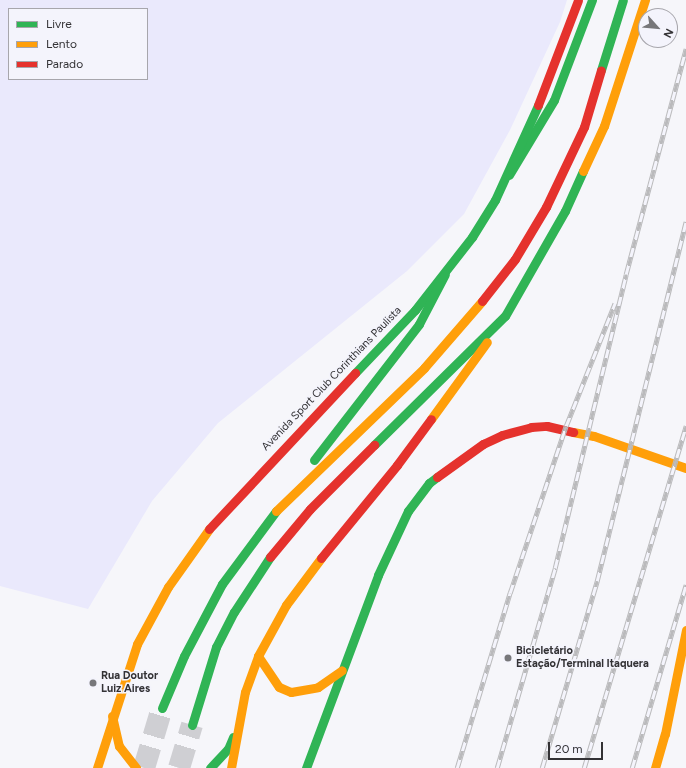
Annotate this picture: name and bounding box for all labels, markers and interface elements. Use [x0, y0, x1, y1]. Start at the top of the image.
legend [8, 8, 148, 80]
north arrow [638, 8, 678, 48]
text: Livre [46, 17, 72, 31]
text: N [661, 26, 676, 40]
text: Lento [46, 37, 77, 51]
text: Parado [46, 57, 83, 71]
street label: Avenida Sport Club Corinthians Paulista [259, 304, 405, 454]
place label: Bicicletário Estação/Terminal Itaquera [516, 645, 649, 671]
marker: Bicicletário Estação/Terminal Itaquera [503, 653, 513, 663]
place label: Rua Doutor Luiz Aires [101, 670, 158, 696]
marker: Rua Doutor Luiz Aires [88, 678, 98, 688]
scale bar [550, 734, 605, 760]
text: 20 m [555, 742, 583, 756]

